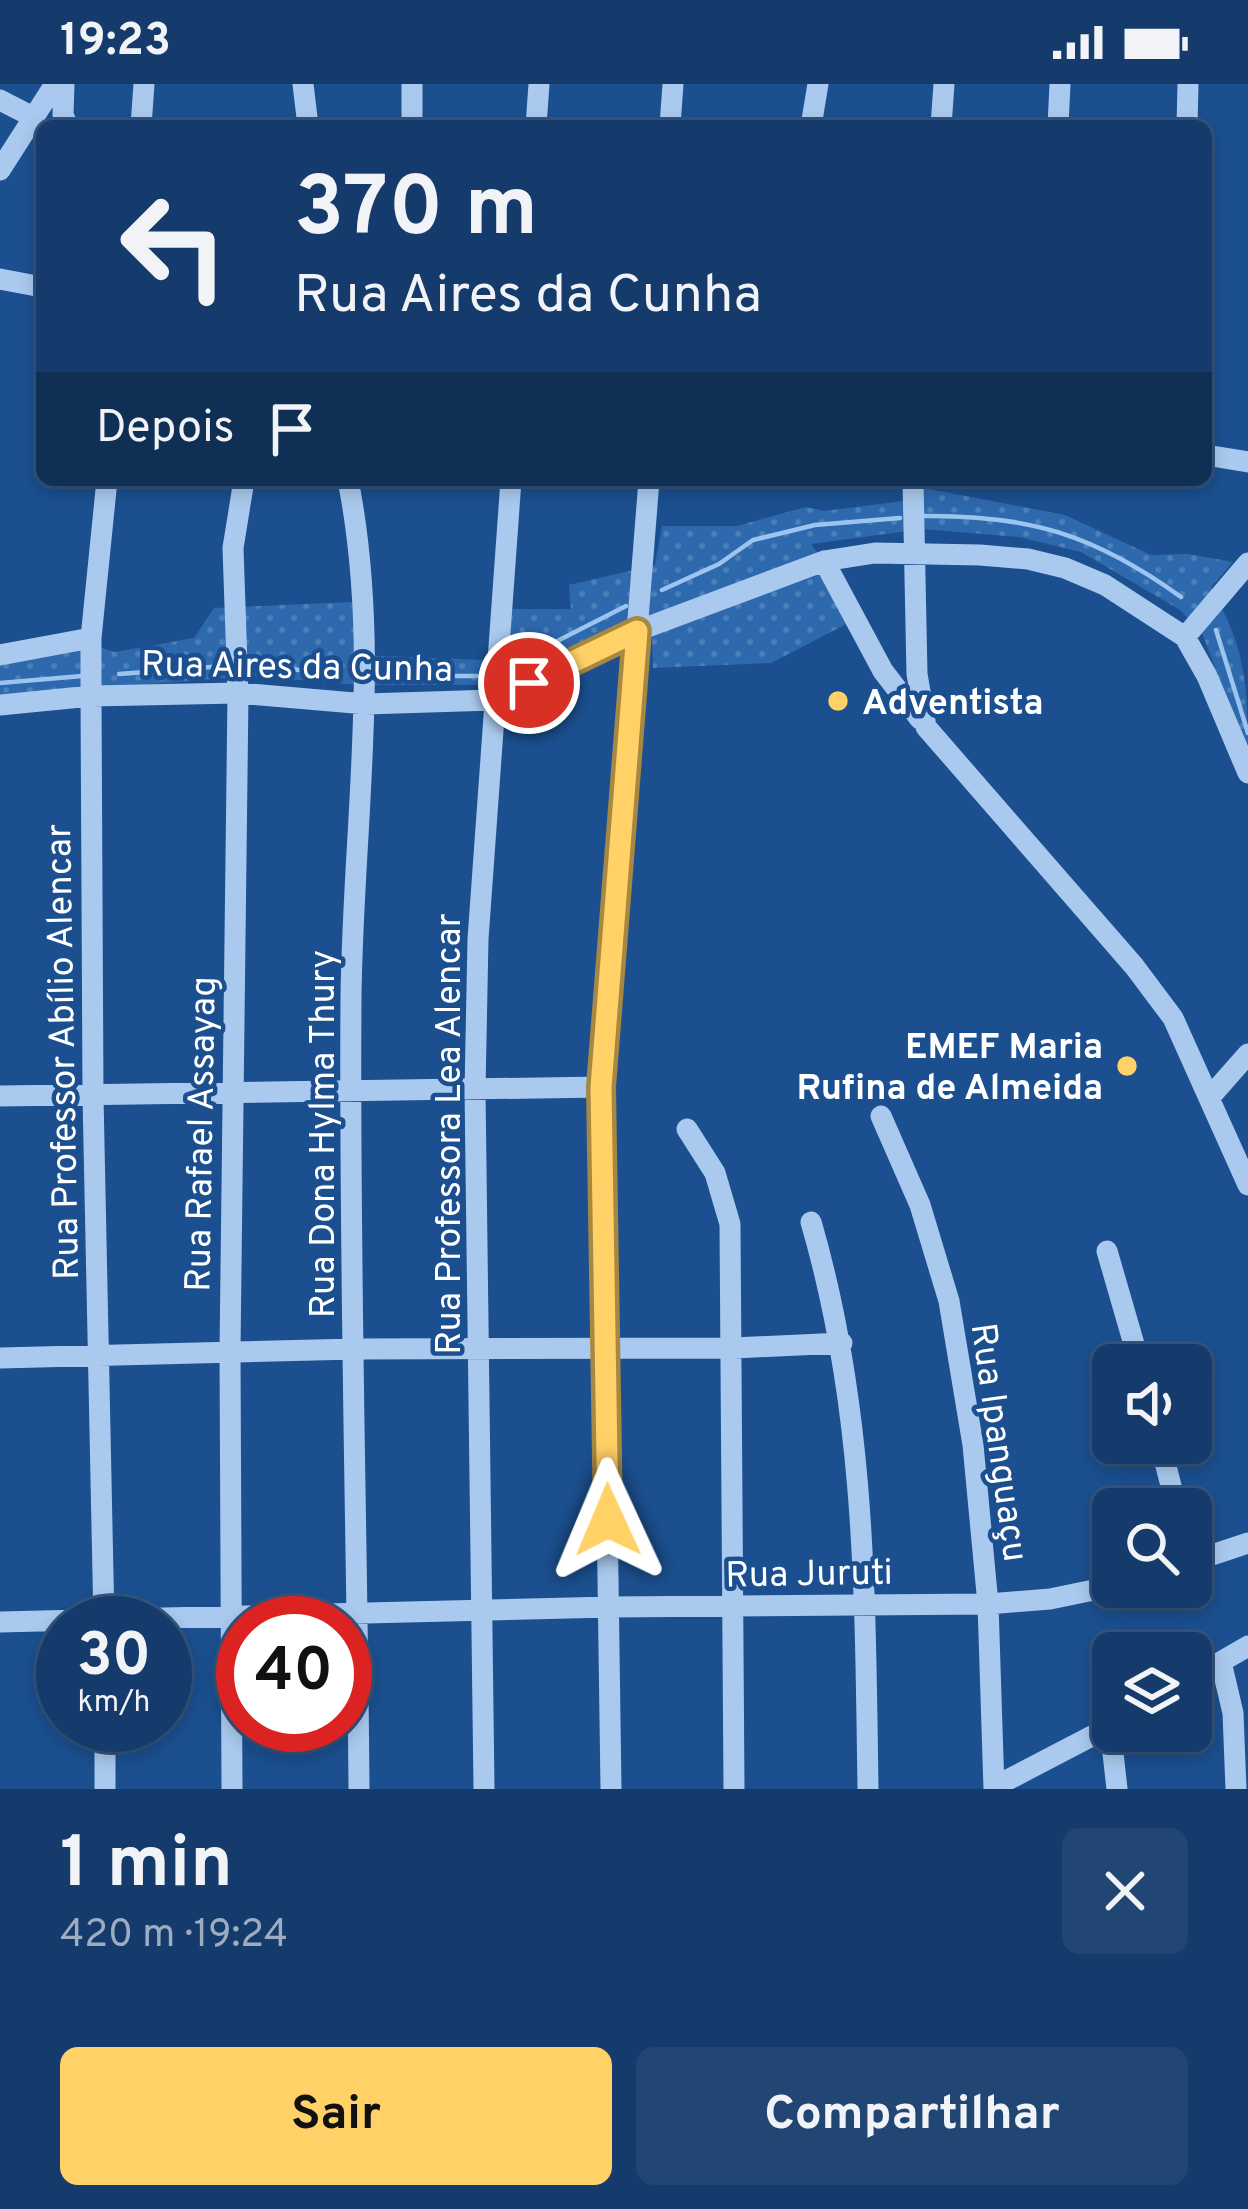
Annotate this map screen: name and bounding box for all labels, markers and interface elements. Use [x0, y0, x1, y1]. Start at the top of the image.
text: 19:23 [60, 14, 171, 71]
text: 370 m [294, 159, 538, 265]
icon: left [96, 168, 252, 324]
text: Rua Aires da Cunha [294, 263, 762, 332]
icon: arrive [259, 396, 325, 462]
text: Depois [96, 401, 235, 458]
pin [478, 632, 580, 734]
street label: Rua Aires da Cunha [141, 643, 453, 695]
icon: arrive [496, 650, 562, 716]
place label: Adventista [862, 682, 1044, 728]
marker: Adventista [825, 688, 851, 714]
street label: Rua Professor Abílio Alencar [38, 823, 92, 1280]
street label: Rua Professora Lea Alencar [428, 913, 474, 1355]
street label: Rua Dona Hylma Thury [302, 950, 348, 1318]
street label: Rua Rafael Assayag [177, 976, 229, 1292]
place label: EMEF Maria Rufina de Almeida [796, 1026, 1103, 1113]
marker: EMEF Maria Rufina de Almeida [1114, 1053, 1140, 1079]
street label: Rua Ipanguaçu [958, 1320, 1037, 1565]
map controls [1092, 1344, 1212, 1752]
button: sound [1092, 1344, 1212, 1464]
position arrow [545, 1457, 671, 1583]
button: search [1092, 1488, 1212, 1608]
street label: Rua Juruti [725, 1552, 893, 1600]
speed limit sign: 40 [216, 1596, 372, 1752]
text: 30 [77, 1621, 151, 1697]
button: layers [1092, 1632, 1212, 1752]
text: km/h [78, 1685, 150, 1722]
text: 1 min [60, 1821, 233, 1913]
button: close [1062, 1828, 1188, 1954]
text: 420 m · 19:24 [60, 1912, 288, 1961]
button: Sair [60, 2047, 612, 2185]
button: Compartilhar [636, 2047, 1188, 2185]

